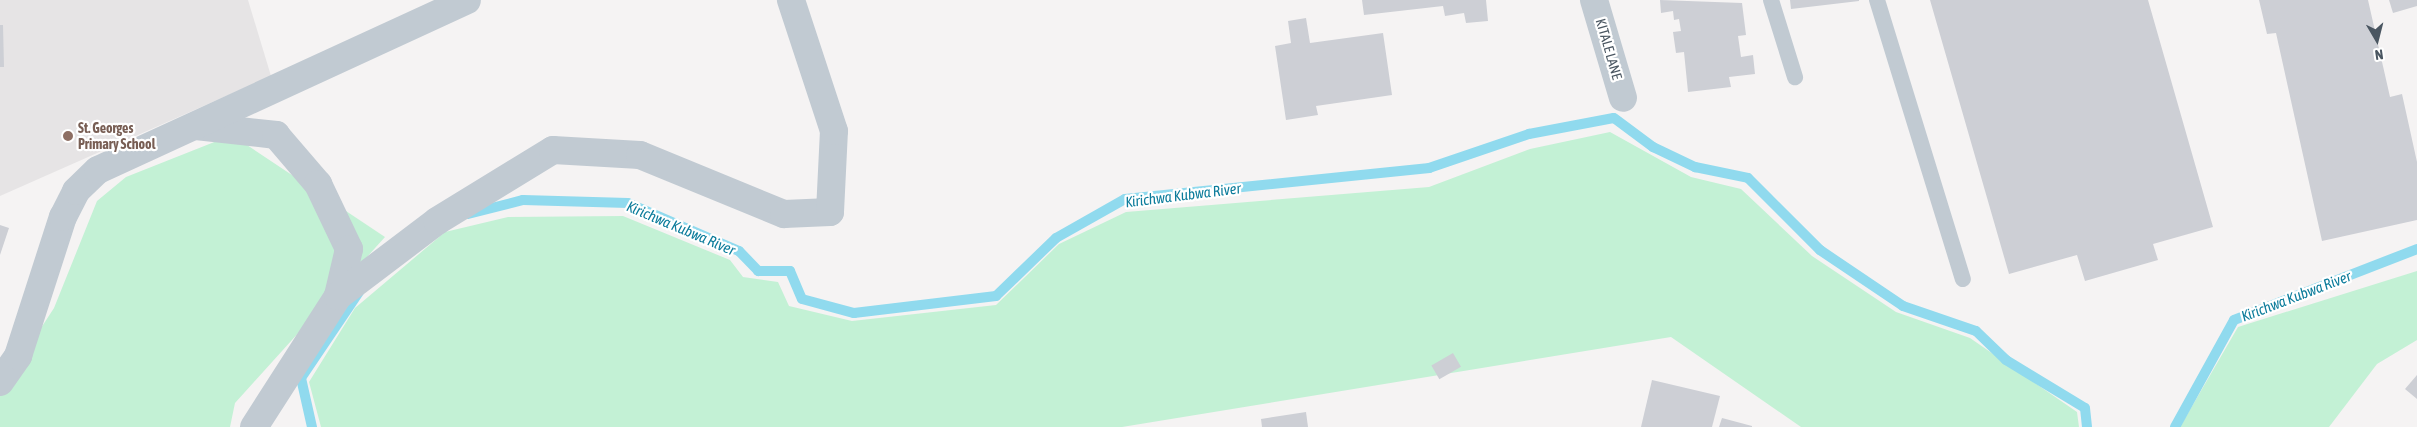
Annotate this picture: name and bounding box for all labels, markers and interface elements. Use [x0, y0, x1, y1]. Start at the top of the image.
north arrow [2352, 15, 2402, 65]
street label: KITALE LANE [1592, 17, 1626, 81]
text: N [2374, 46, 2384, 63]
place label: St. Georges Primary School [78, 120, 155, 152]
marker: St. Georges Primary School [62, 130, 74, 142]
water label: Kirichwa Kubwa River [1124, 179, 1242, 211]
water label: Kirichwa Kubwa River [624, 197, 738, 259]
water label: Kirichwa Kubwa River [2239, 267, 2353, 325]

